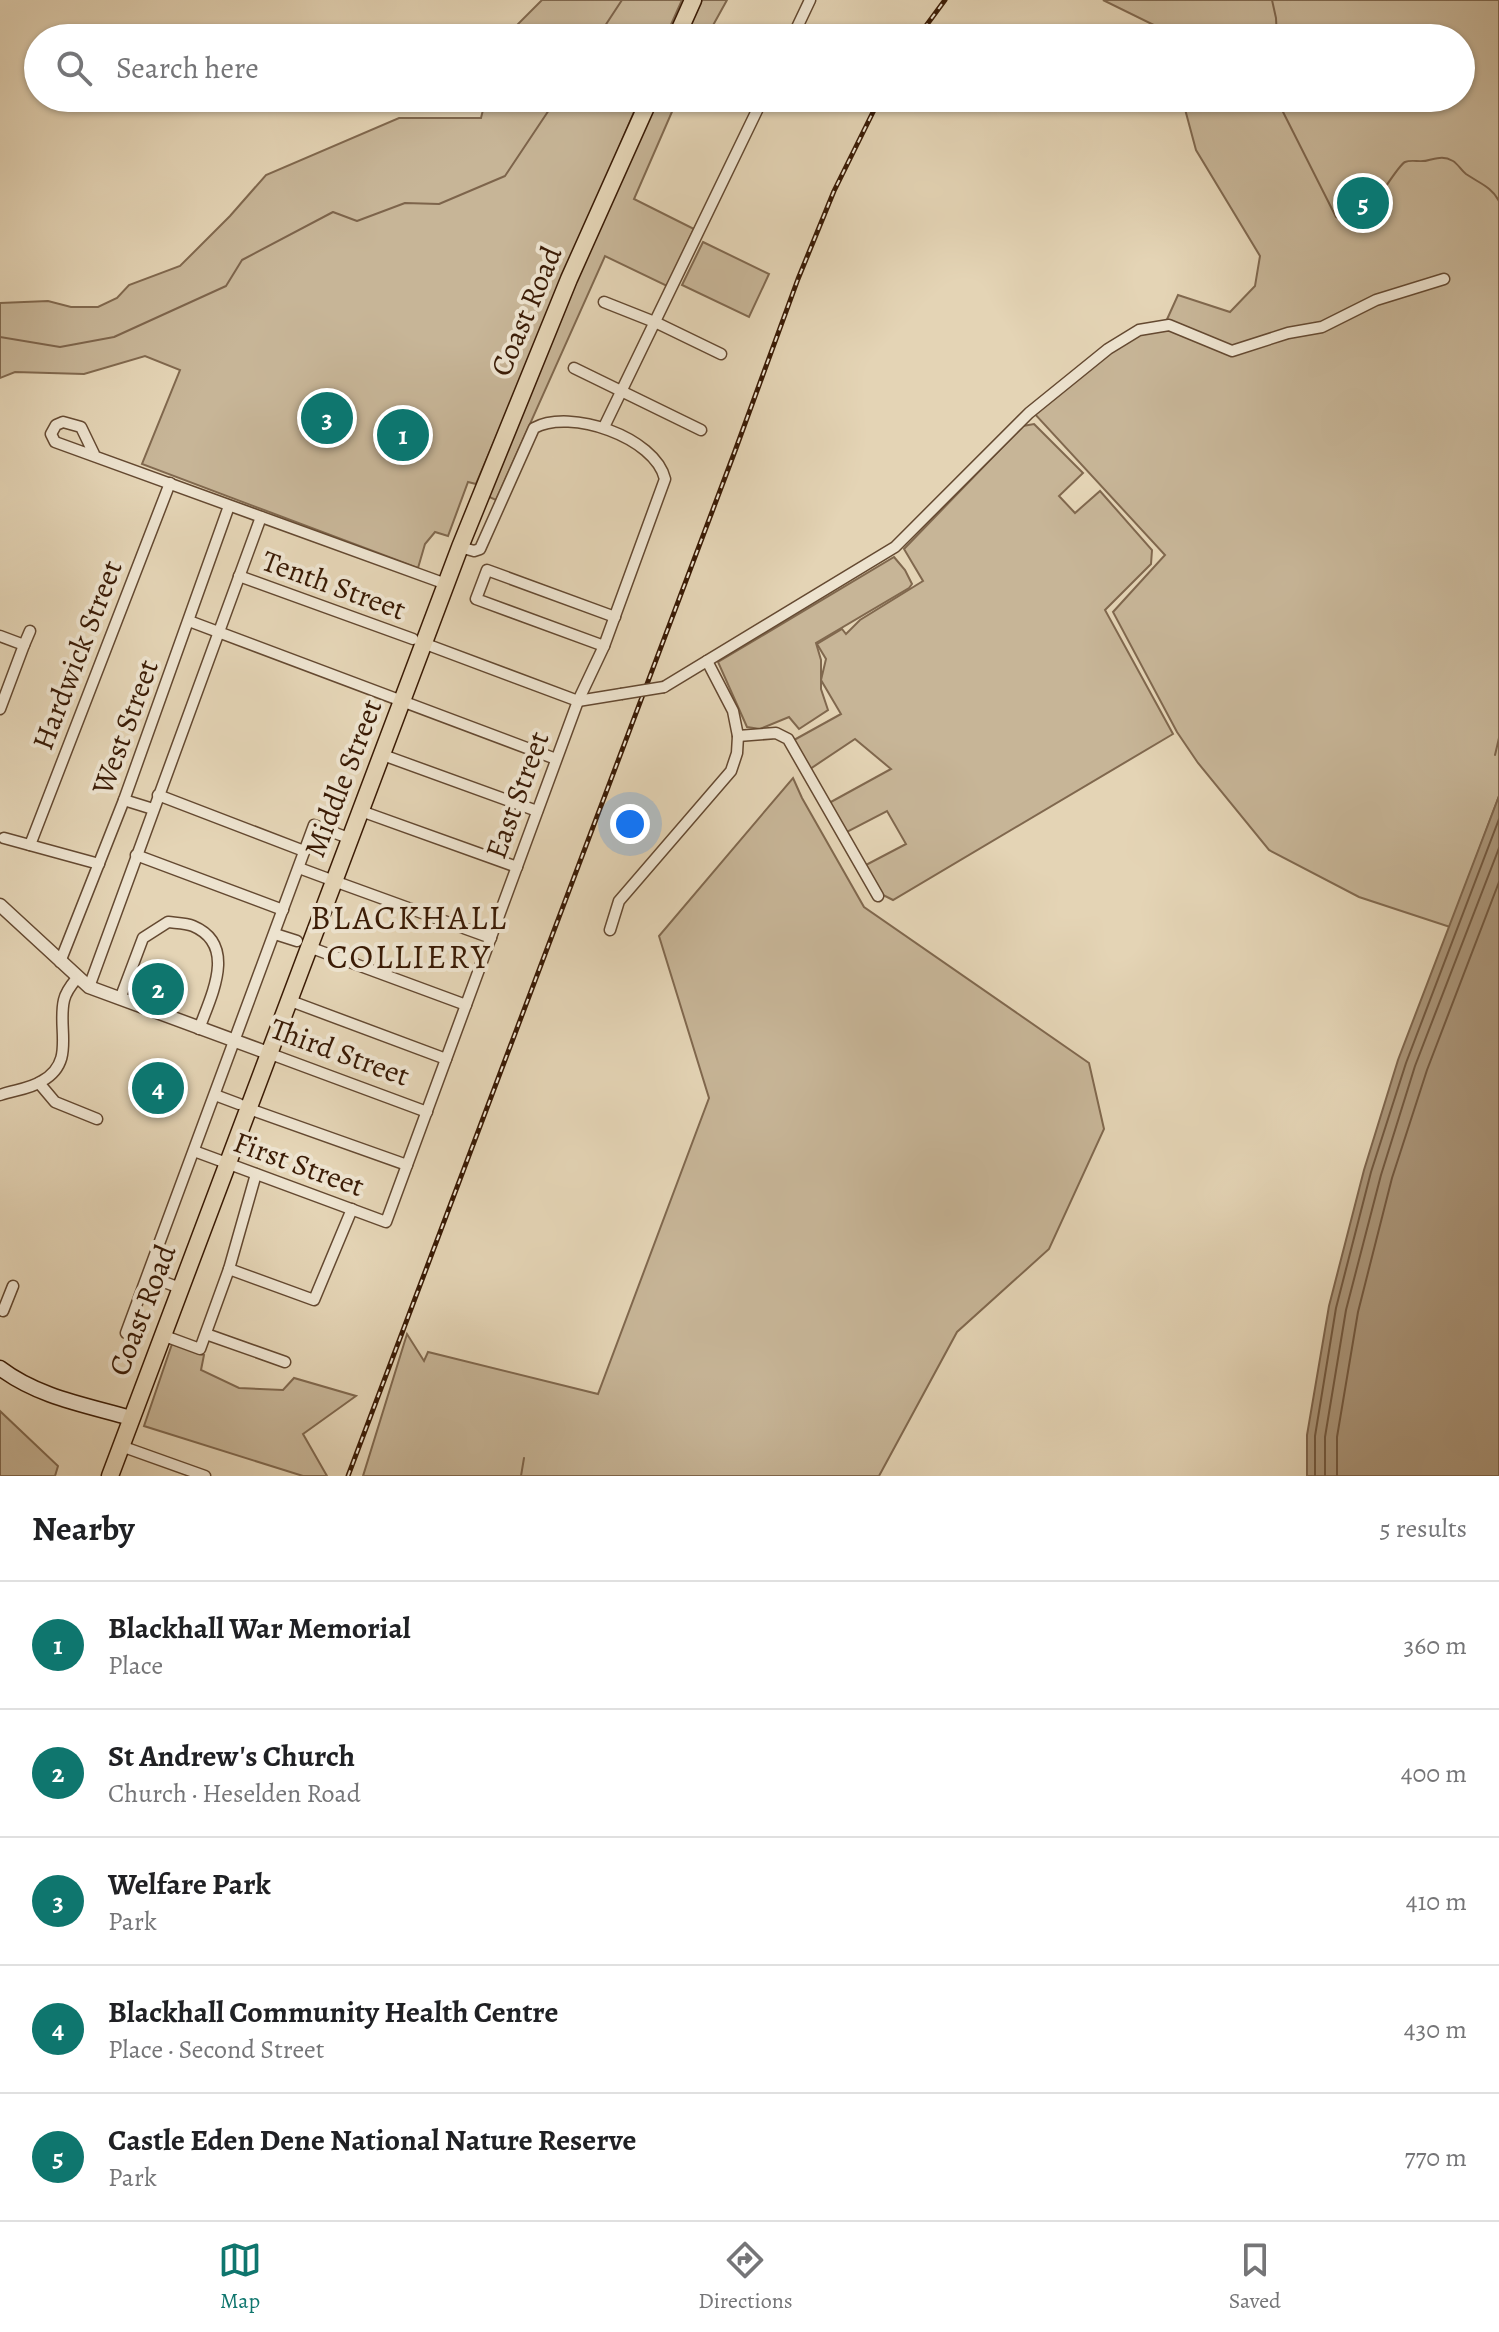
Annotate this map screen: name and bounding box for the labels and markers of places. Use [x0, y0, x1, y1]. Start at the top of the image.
pin: 5 [1337, 173, 1389, 233]
pin: 3 [301, 388, 353, 448]
pin: 1 [377, 405, 429, 465]
pin: 2 [132, 959, 184, 1019]
pin: 4 [132, 1058, 184, 1118]

